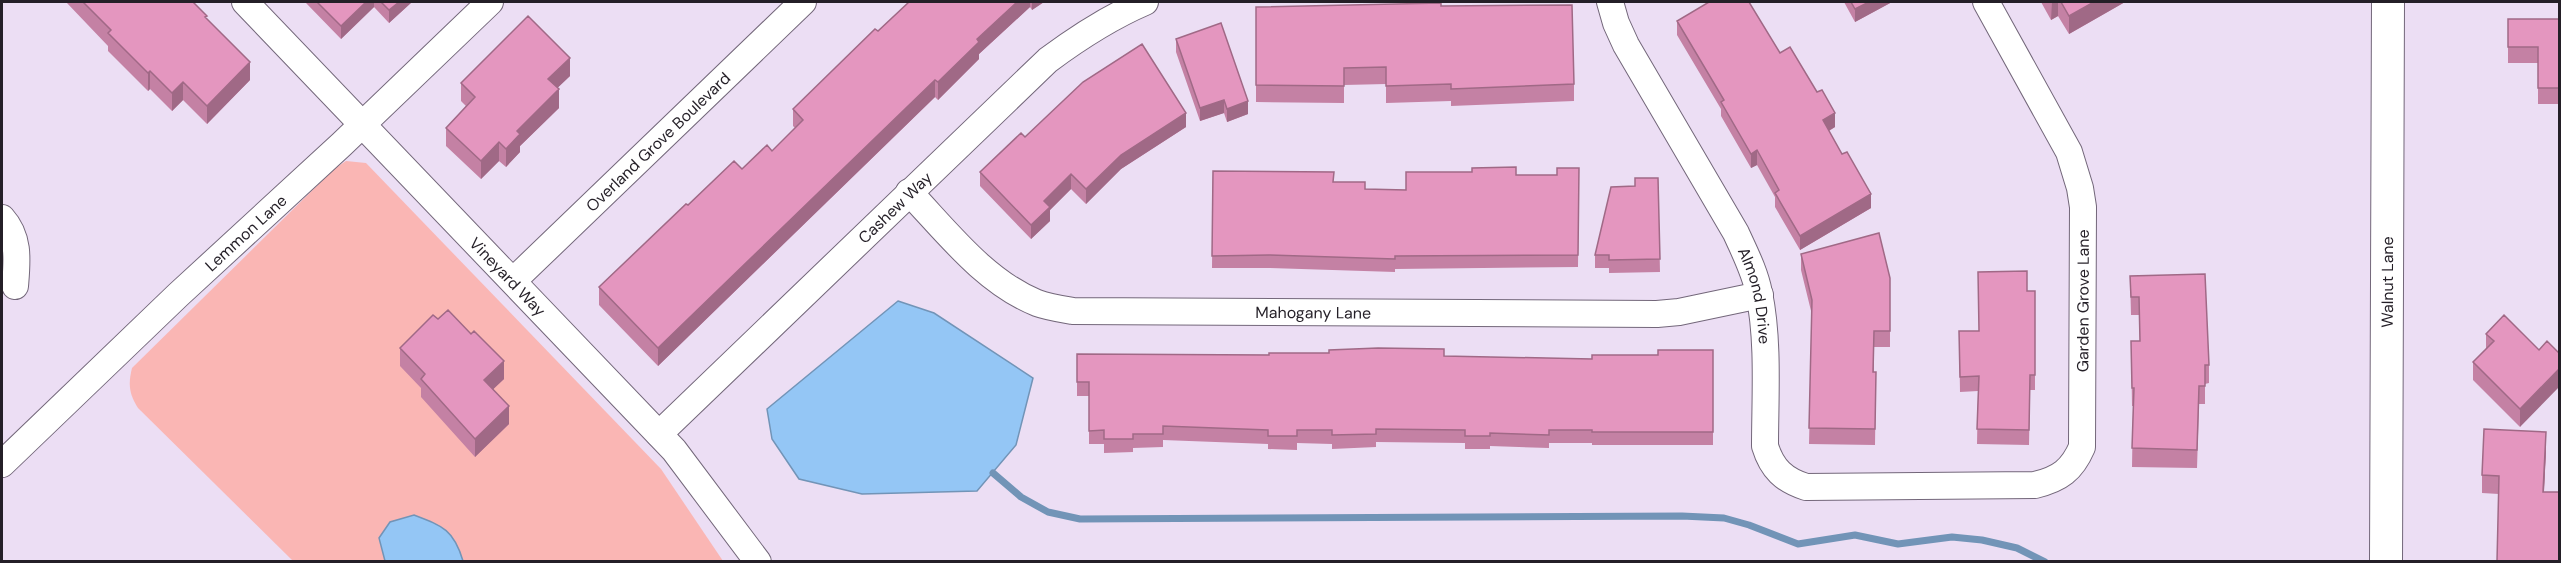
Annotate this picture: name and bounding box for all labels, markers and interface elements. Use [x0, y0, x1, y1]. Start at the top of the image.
street label: Overland Grove Boulevard [582, 68, 735, 216]
street label: Cashew Way [854, 167, 937, 248]
street label: Lemmon Lane [201, 190, 291, 276]
street label: Garden Grove Lane [2072, 229, 2094, 372]
street label: Vineyard Way [465, 233, 550, 321]
street label: Walnut Lane [2377, 236, 2398, 328]
street label: Almond Drive [1733, 244, 1775, 345]
street label: Mahogany Lane [1255, 302, 1371, 324]

